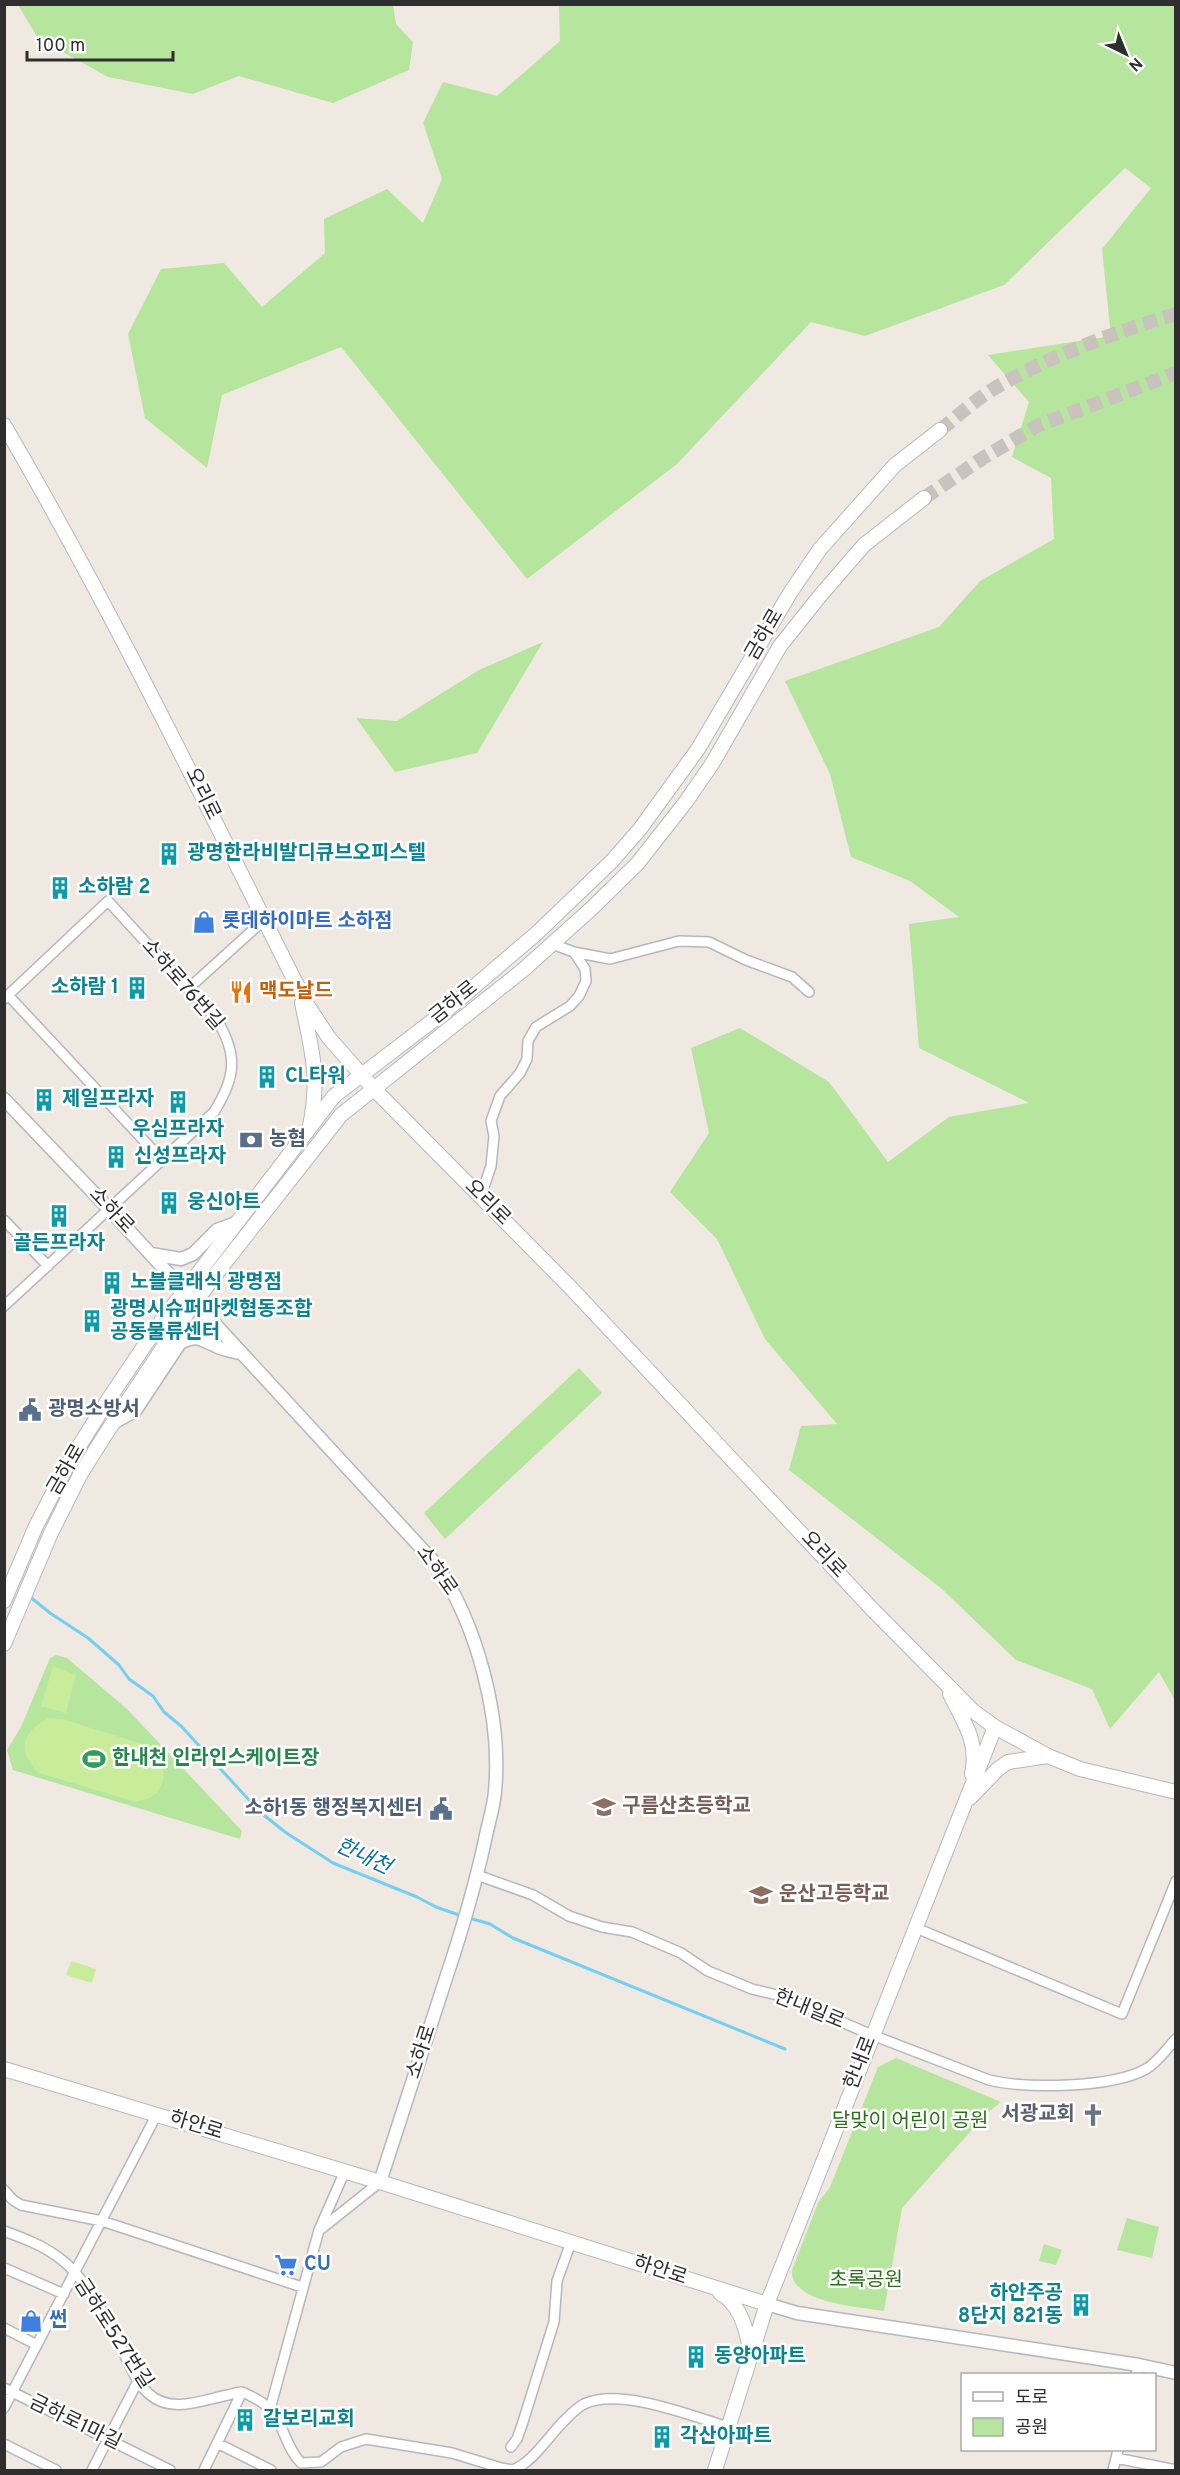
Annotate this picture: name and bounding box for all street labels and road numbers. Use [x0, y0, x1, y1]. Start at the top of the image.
street label: 금하로 [740, 605, 790, 665]
street label: 오리로 [178, 763, 226, 825]
street label: 소하로76번길 [135, 934, 229, 1036]
street label: 금하로 [424, 976, 484, 1030]
street label: 오리로 [458, 1174, 516, 1232]
street label: 소하로 [83, 1182, 139, 1240]
street label: 금하로 [42, 1440, 92, 1500]
street label: 오리로 [795, 1526, 851, 1584]
street label: 소하로 [410, 1541, 462, 1601]
street label: 한내일로 [770, 1984, 848, 2036]
street label: 소하로 [401, 2022, 443, 2082]
street label: 한내로 [839, 2033, 883, 2093]
street label: 하안로 [166, 2105, 226, 2147]
street label: 하안로 [630, 2250, 690, 2292]
street label: 금하로527번길 [68, 2274, 158, 2394]
street label: 금하로1마길 [25, 2390, 125, 2456]

